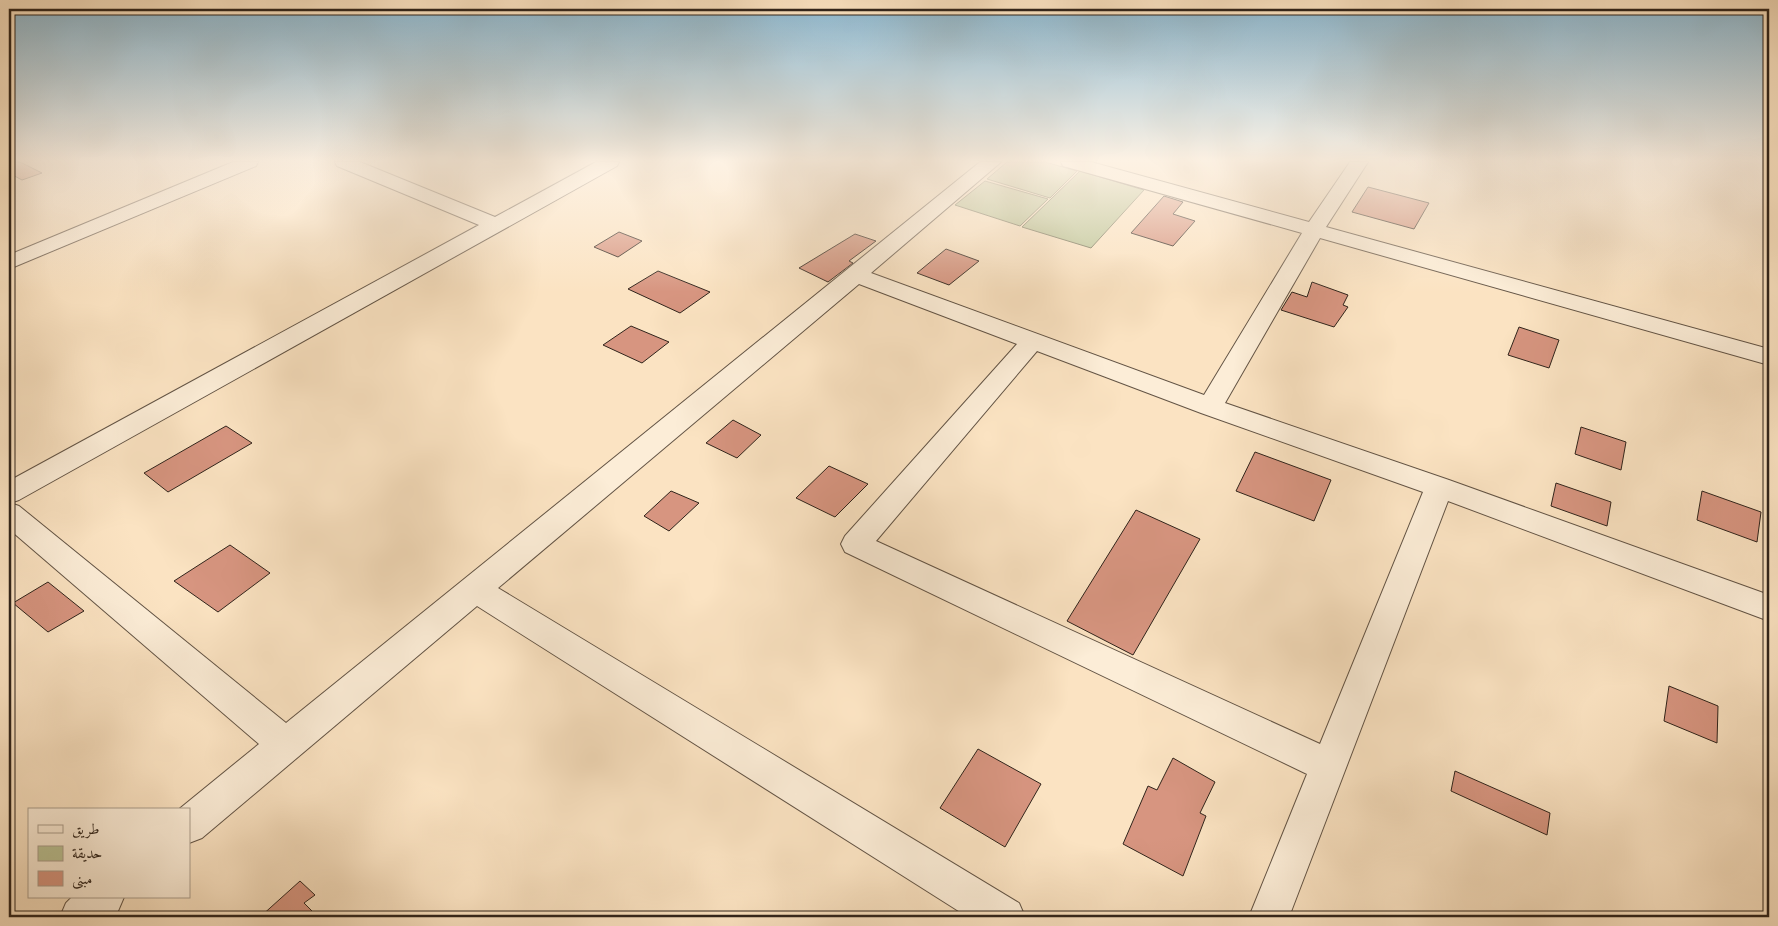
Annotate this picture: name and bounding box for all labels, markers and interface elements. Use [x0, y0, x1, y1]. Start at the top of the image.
legend [28, 808, 190, 898]
text: طريق [72, 818, 99, 839]
text: حديقة [72, 842, 102, 863]
text: مبنى [72, 868, 92, 890]

